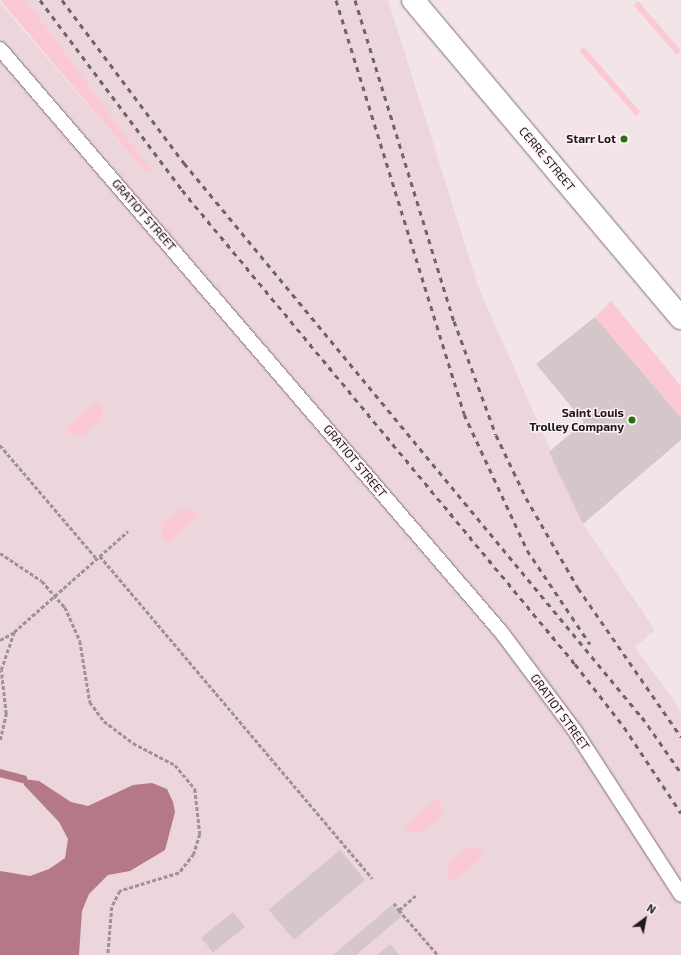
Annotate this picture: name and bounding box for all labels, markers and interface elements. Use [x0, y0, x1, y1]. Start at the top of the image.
street label: CERRE STREET [516, 124, 578, 194]
place label: Starr Lot [566, 132, 616, 146]
marker: Starr Lot [619, 134, 629, 144]
street label: GRATIOT STREET [109, 176, 179, 254]
place label: Saint Louis Trolley Company [529, 406, 624, 434]
marker: Saint Louis Trolley Company [627, 415, 637, 425]
street label: GRATIOT STREET [320, 422, 390, 500]
street label: GRATIOT STREET [527, 671, 593, 753]
north arrow [625, 899, 665, 939]
text: N [645, 901, 658, 916]

